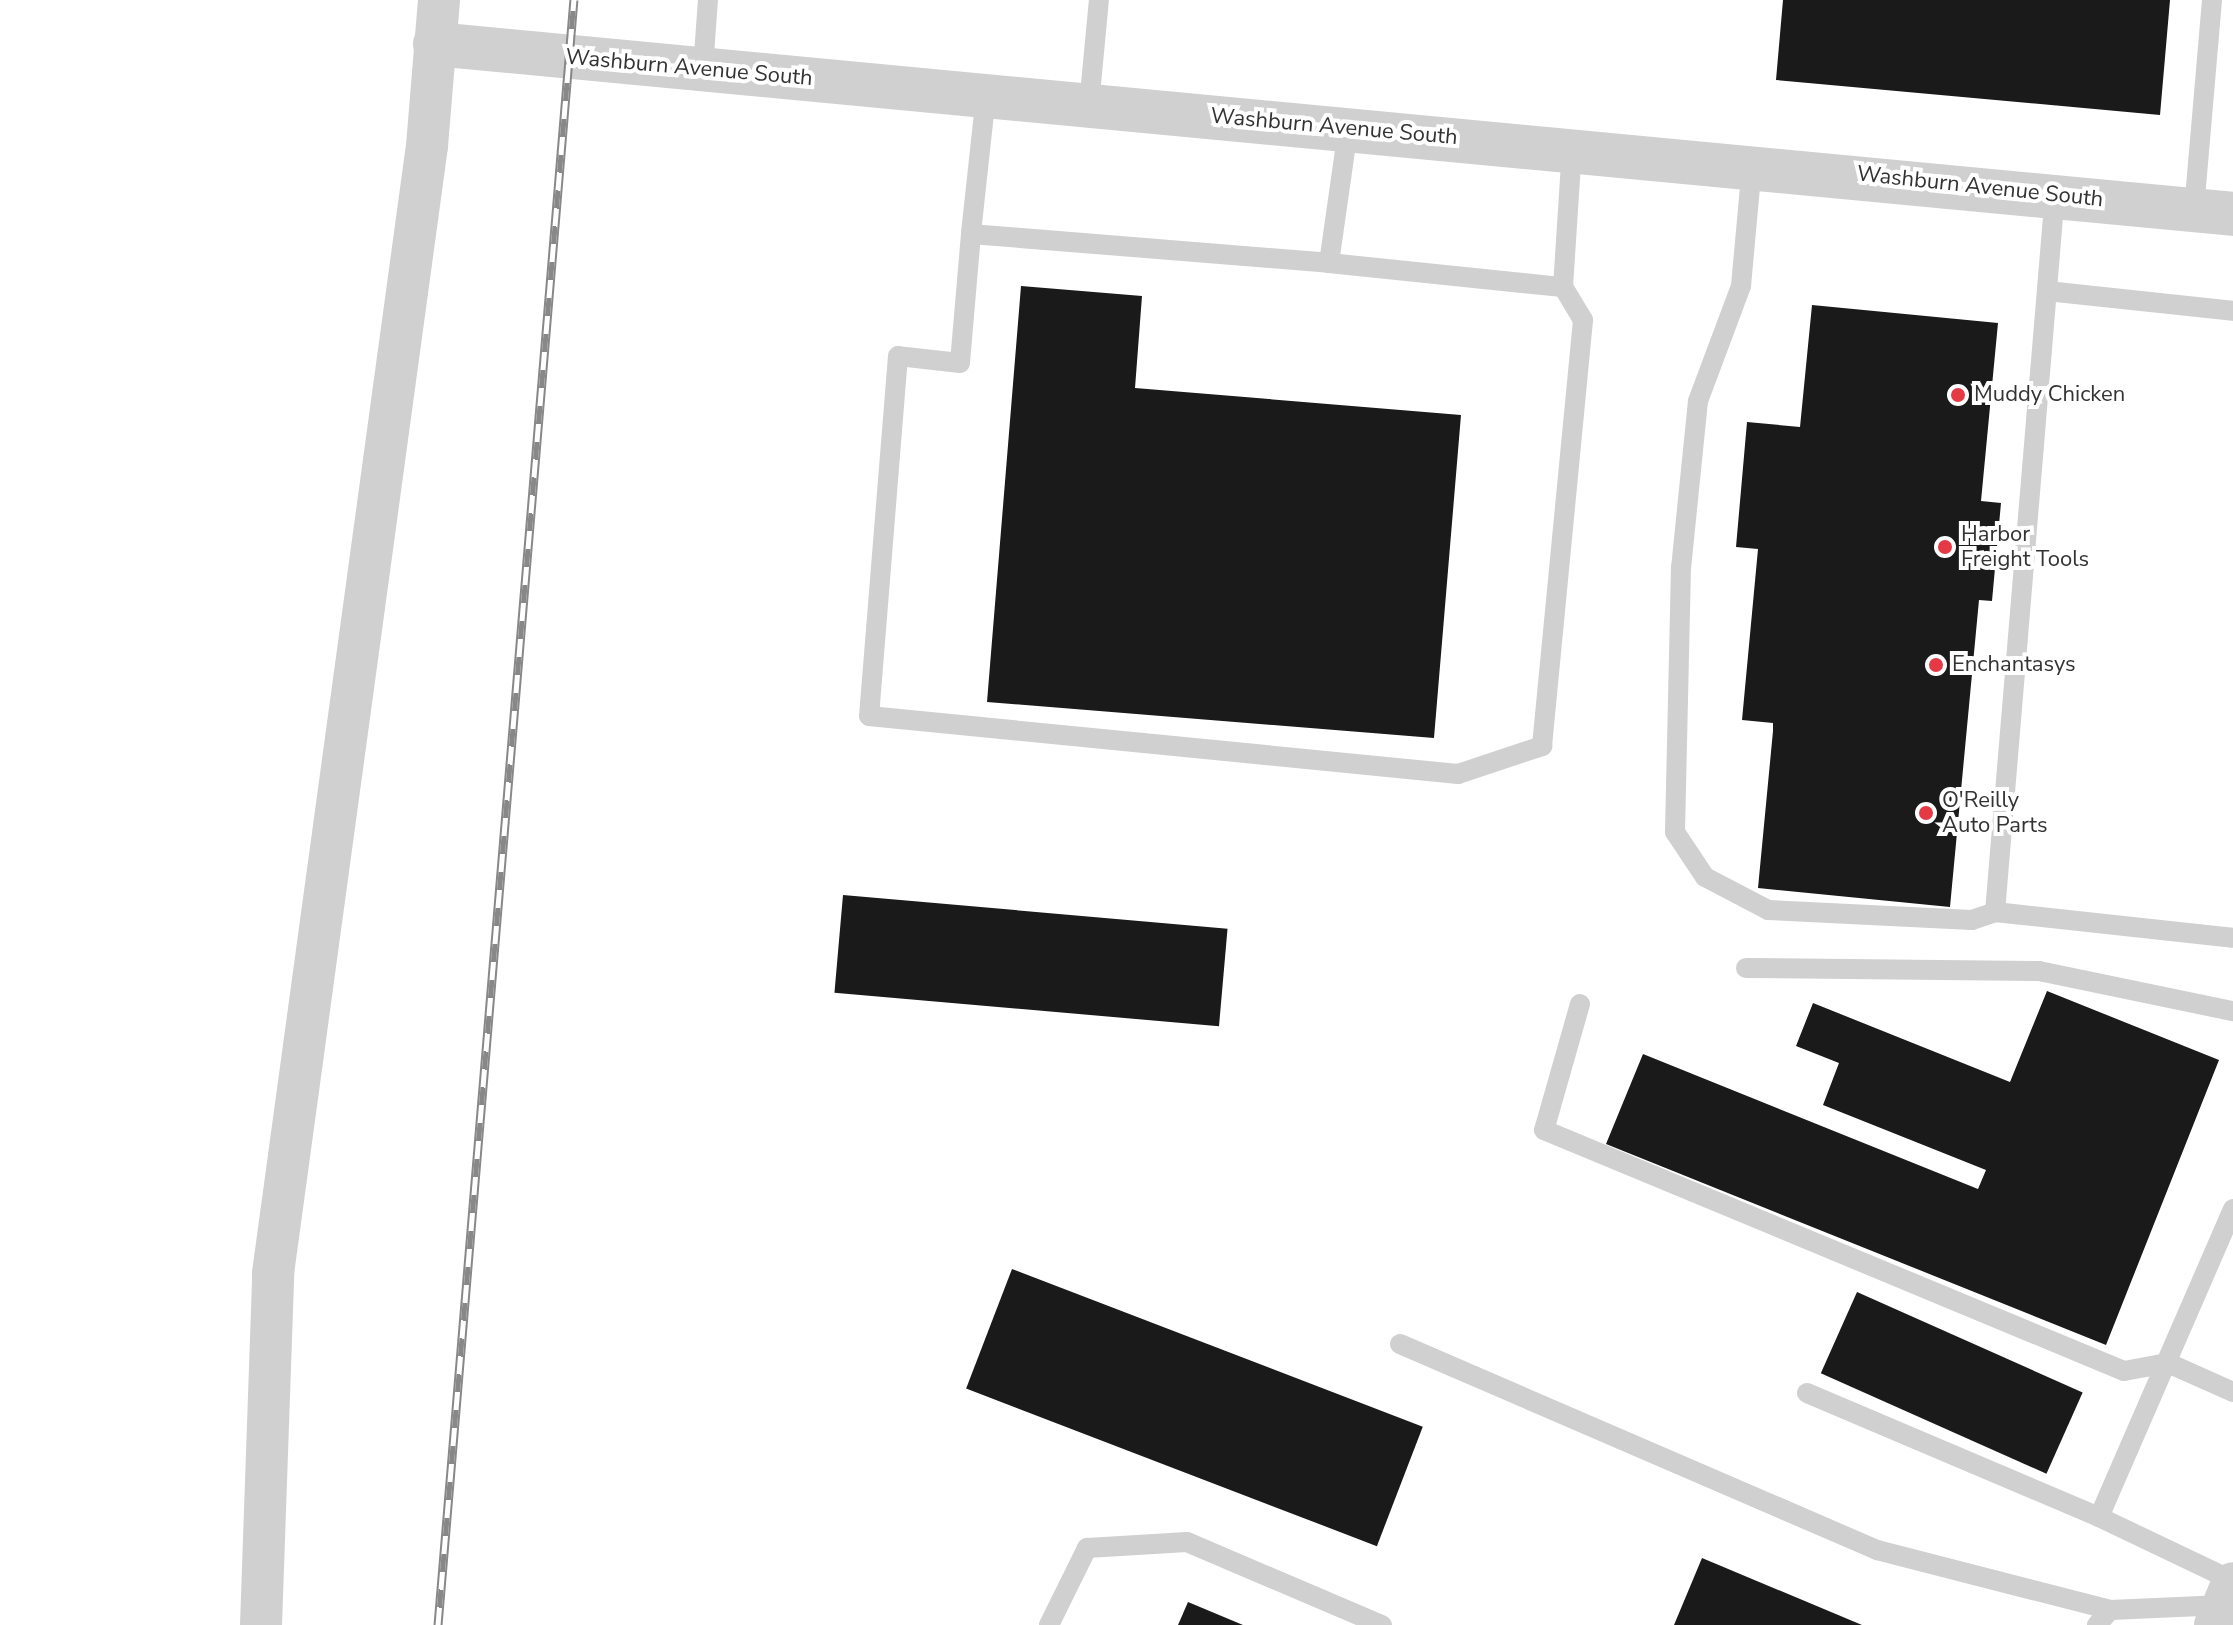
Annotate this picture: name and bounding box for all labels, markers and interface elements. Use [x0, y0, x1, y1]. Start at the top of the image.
street label: Washburn Avenue South [564, 44, 814, 92]
street label: Washburn Avenue South [1209, 103, 1459, 151]
street label: Washburn Avenue South [1855, 161, 2105, 213]
place label: Muddy Chicken [1974, 382, 2125, 408]
marker: Muddy Chicken [1949, 386, 1967, 404]
place label: Harbor Freight Tools [1961, 521, 2089, 572]
marker: Harbor Freight Tools [1936, 538, 1954, 556]
place label: Enchantasys [1952, 652, 2076, 678]
marker: Enchantasys [1927, 656, 1945, 674]
place label: O'Reilly Auto Parts [1942, 787, 2048, 838]
marker: O'Reilly Auto Parts [1917, 804, 1935, 822]

